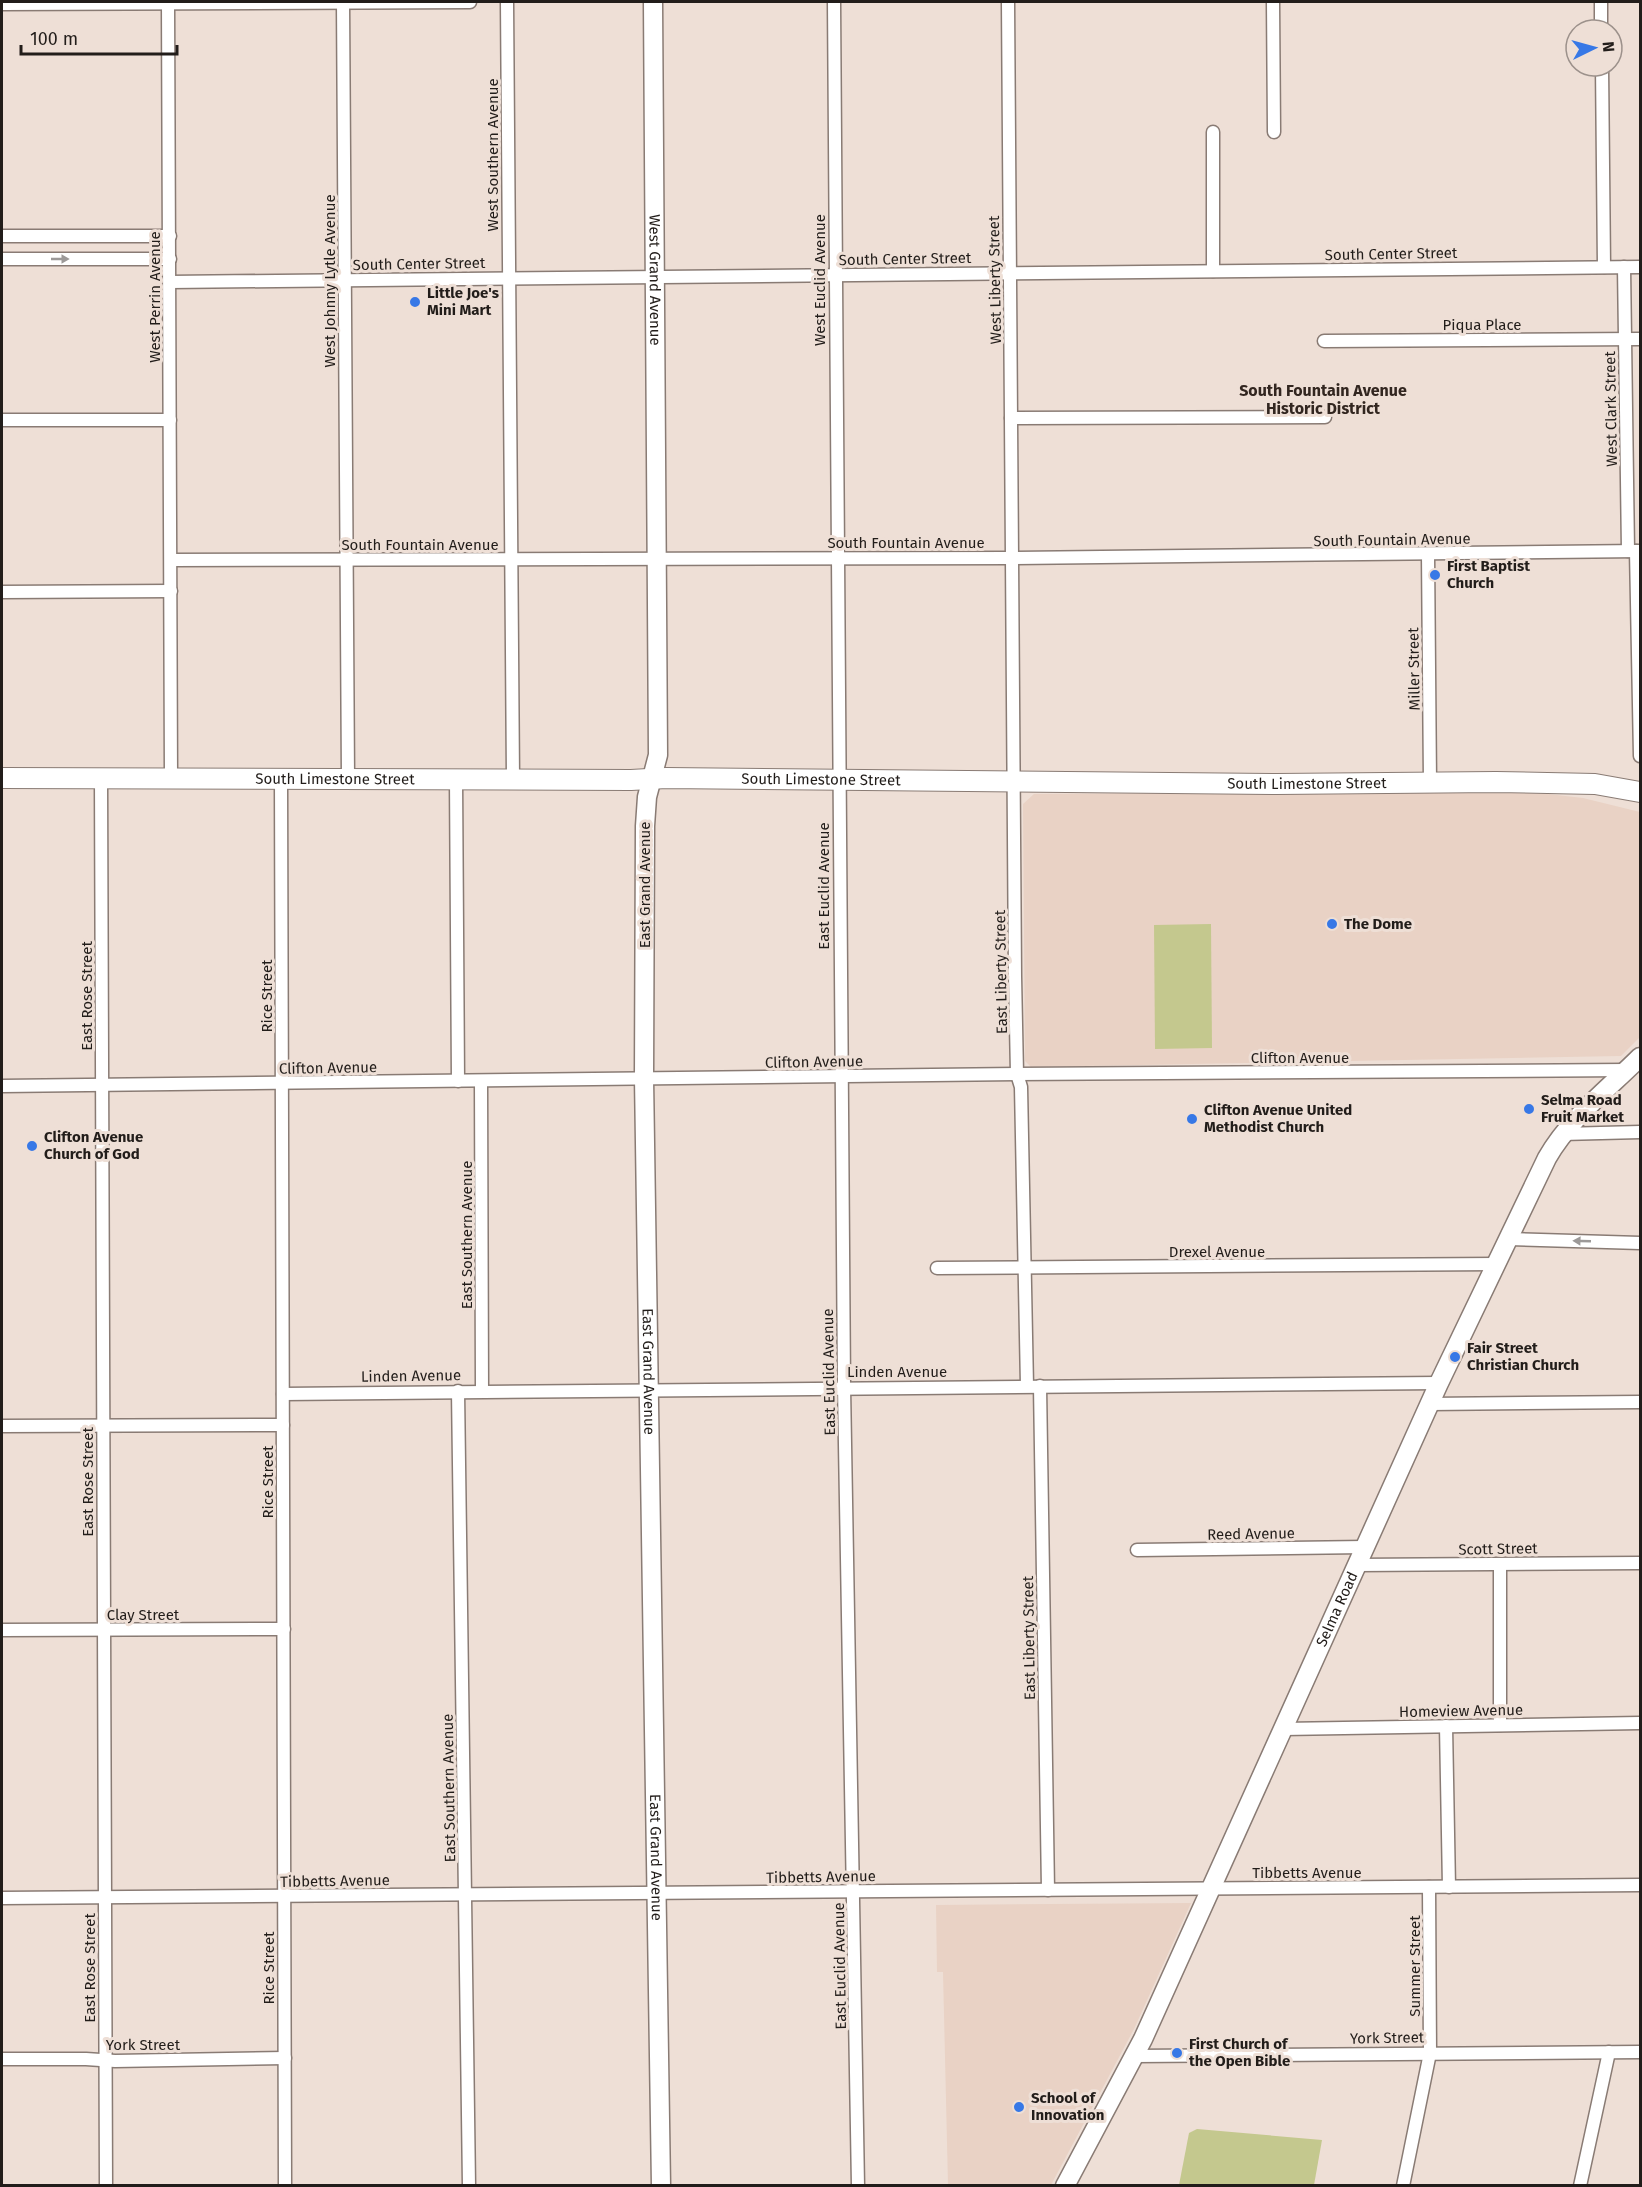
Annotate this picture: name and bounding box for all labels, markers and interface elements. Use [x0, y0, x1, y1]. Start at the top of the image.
scale bar [21, 18, 177, 56]
north arrow [1564, 18, 1624, 78]
text: 100 m [30, 28, 78, 50]
text: N [1599, 41, 1618, 53]
street label: West Southern Avenue [484, 78, 502, 232]
street label: West Johnny Lytle Avenue [321, 194, 339, 368]
street label: West Grand Avenue [645, 214, 664, 346]
street label: West Euclid Avenue [811, 214, 829, 346]
street label: West Liberty Street [985, 215, 1005, 345]
street label: West Perrin Avenue [146, 231, 164, 363]
street label: South Center Street [1324, 244, 1458, 264]
street label: South Center Street [838, 249, 972, 269]
one-way arrow [50, 254, 69, 264]
street label: South Center Street [352, 254, 486, 274]
place label: Little Joe's Mini Mart [427, 284, 499, 319]
marker: Little Joe's Mini Mart [408, 295, 422, 309]
street label: Piqua Place [1443, 316, 1521, 334]
street label: West Clark Street [1601, 350, 1621, 467]
district label: South Fountain Avenue Historic District [1239, 381, 1407, 418]
street label: South Fountain Avenue [1313, 530, 1471, 550]
street label: South Fountain Avenue [827, 534, 985, 552]
street label: South Fountain Avenue [341, 536, 499, 554]
place label: First Baptist Church [1447, 557, 1530, 592]
marker: First Baptist Church [1428, 568, 1442, 582]
street label: Miller Street [1404, 627, 1424, 711]
street label: South Limestone Street [255, 770, 415, 788]
street label: South Limestone Street [741, 770, 901, 789]
street label: South Limestone Street [1227, 774, 1387, 793]
street label: East Grand Avenue [636, 822, 654, 948]
street label: East Euclid Avenue [815, 822, 833, 950]
street label: East Liberty Street [991, 909, 1011, 1034]
place label: The Dome [1344, 915, 1412, 933]
marker: The Dome [1325, 917, 1339, 931]
street label: East Rose Street [78, 941, 96, 1051]
street label: Rice Street [258, 959, 276, 1033]
street label: Clifton Avenue [1251, 1049, 1349, 1067]
street label: Clifton Avenue [765, 1052, 863, 1072]
street label: Clifton Avenue [279, 1058, 377, 1078]
place label: Selma Road Fruit Market [1541, 1091, 1624, 1126]
place label: Clifton Avenue United Methodist Church [1204, 1101, 1352, 1136]
marker: Selma Road Fruit Market [1522, 1102, 1536, 1116]
marker: Clifton Avenue United Methodist Church [1185, 1112, 1199, 1126]
place label: Clifton Avenue Church of God [44, 1128, 143, 1163]
marker: Clifton Avenue Church of God [25, 1139, 39, 1153]
street label: East Southern Avenue [458, 1161, 476, 1309]
one-way arrow [1573, 1236, 1592, 1246]
street label: Drexel Avenue [1169, 1243, 1265, 1261]
street label: East Grand Avenue [639, 1308, 658, 1435]
street label: East Euclid Avenue [819, 1308, 839, 1436]
place label: Fair Street Christian Church [1467, 1339, 1579, 1374]
marker: Fair Street Christian Church [1448, 1350, 1462, 1364]
street label: Linden Avenue [847, 1363, 947, 1381]
street label: Linden Avenue [361, 1366, 461, 1386]
street label: East Rose Street [79, 1427, 97, 1537]
street label: Rice Street [259, 1445, 277, 1519]
street label: Reed Avenue [1207, 1524, 1295, 1544]
street label: Scott Street [1458, 1539, 1538, 1559]
street label: Selma Road [1312, 1569, 1362, 1650]
street label: East Liberty Street [1019, 1575, 1039, 1700]
street label: Clay Street [107, 1606, 180, 1624]
street label: Homeview Avenue [1399, 1701, 1523, 1721]
street label: East Southern Avenue [439, 1714, 459, 1862]
street label: East Grand Avenue [646, 1794, 666, 1921]
street label: Tibbetts Avenue [1252, 1864, 1362, 1882]
street label: Tibbetts Avenue [766, 1867, 876, 1887]
street label: Tibbetts Avenue [280, 1871, 390, 1891]
street label: East Euclid Avenue [830, 1902, 850, 2030]
street label: East Rose Street [81, 1913, 99, 2023]
street label: Summer Street [1406, 1915, 1424, 2017]
street label: Rice Street [260, 1931, 278, 2005]
street label: York Street [1350, 2028, 1425, 2048]
place label: First Church of the Open Bible [1189, 2035, 1290, 2070]
street label: York Street [106, 2036, 181, 2054]
marker: First Church of the Open Bible [1170, 2046, 1184, 2060]
place label: School of Innovation [1031, 2089, 1104, 2124]
marker: School of Innovation [1012, 2100, 1026, 2114]

